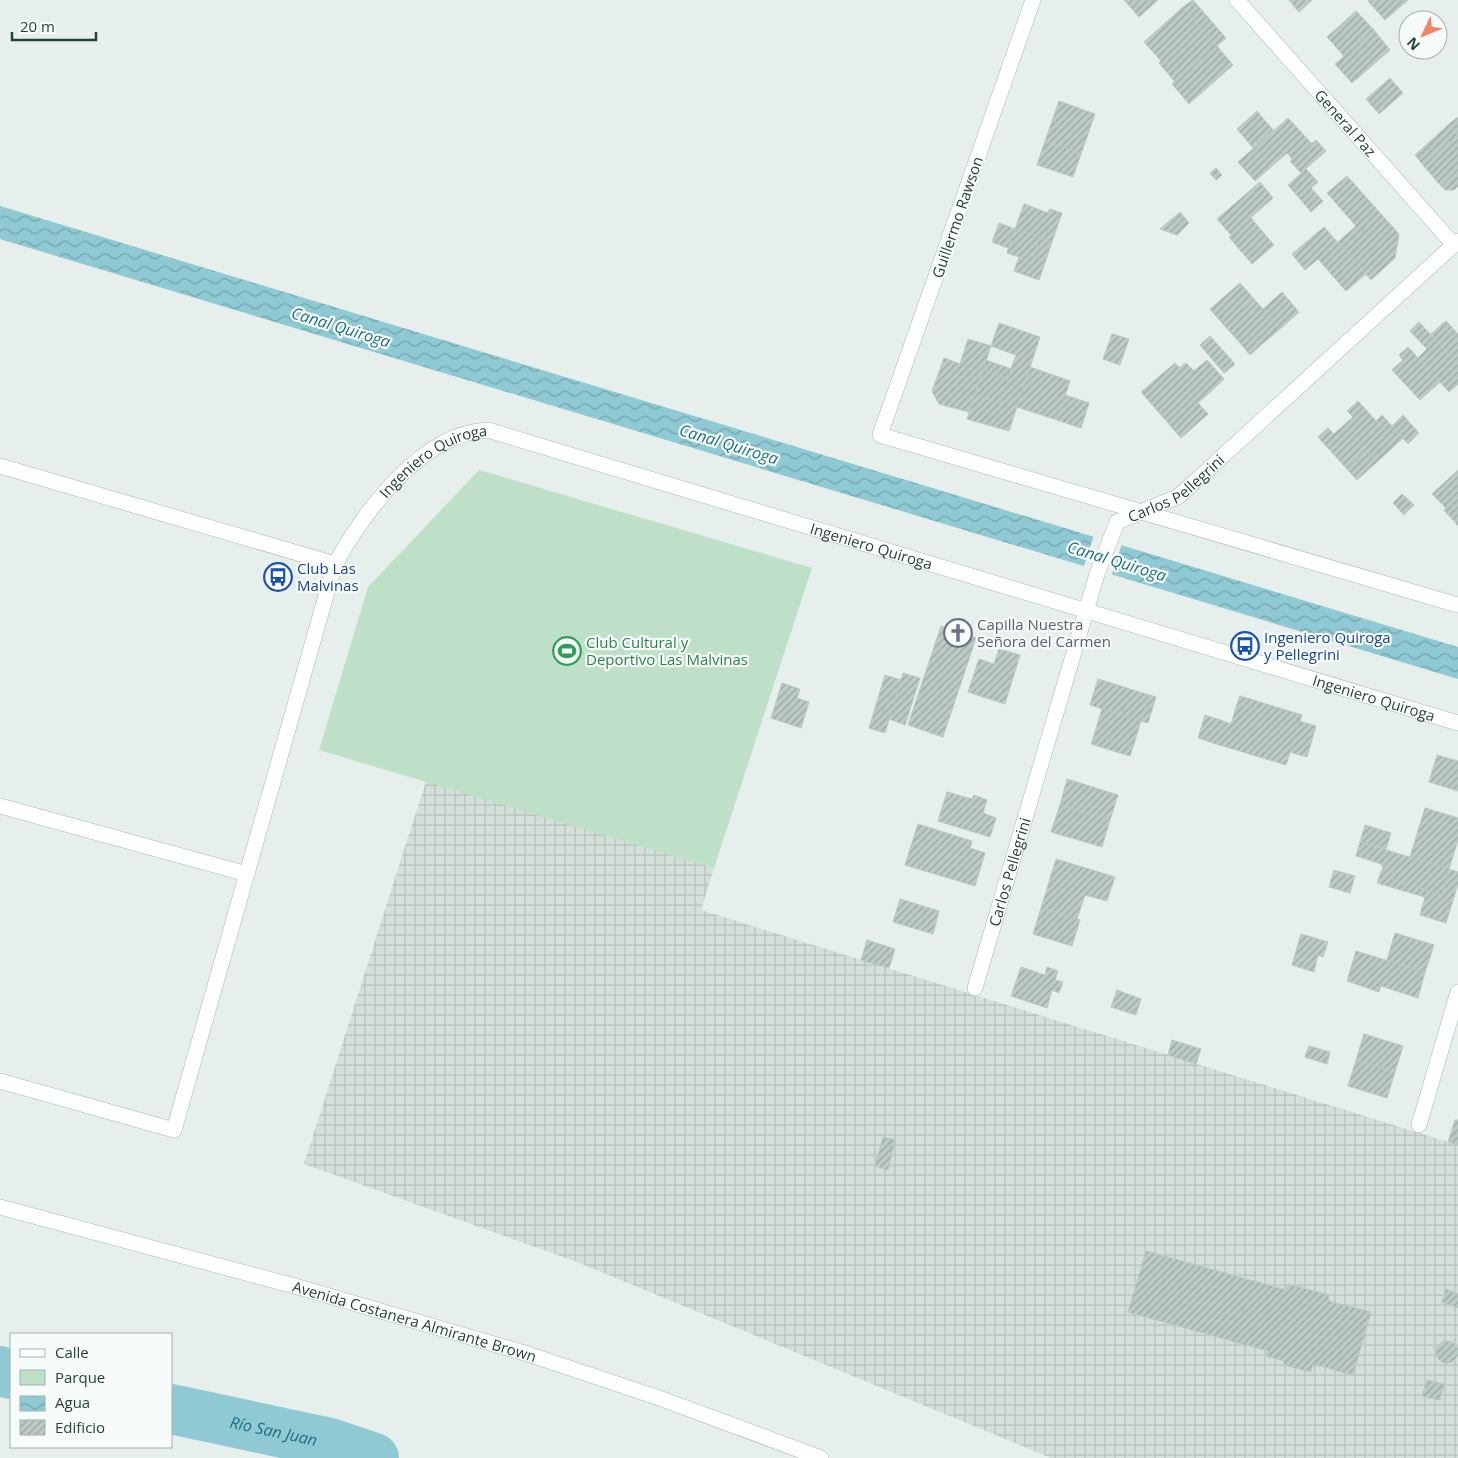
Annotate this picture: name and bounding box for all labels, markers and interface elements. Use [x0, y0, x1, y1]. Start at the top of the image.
scale bar [12, 10, 96, 42]
north arrow [1398, 10, 1448, 60]
text: 20 m [20, 16, 55, 36]
text: N [1402, 34, 1424, 55]
street label: General Paz [1311, 85, 1381, 161]
street label: Guillermo Rawson [927, 154, 987, 280]
water label: Canal Quiroga [289, 302, 393, 352]
water label: Canal Quiroga [677, 419, 781, 469]
street label: Ingeniero Quiroga [374, 420, 488, 502]
street label: Carlos Pellegrini [1125, 450, 1228, 526]
street label: Ingeniero Quiroga [808, 518, 935, 574]
water label: Canal Quiroga [1065, 536, 1169, 586]
place label: Club Las Malvinas [297, 558, 359, 595]
bus stop icon: Club Las Malvinas [263, 562, 293, 592]
place label: Capilla Nuestra Señora del Carmen [977, 614, 1111, 651]
church icon: Capilla Nuestra Señora del Carmen [943, 618, 973, 648]
place label: Ingeniero Quiroga y Pellegrini [1264, 627, 1391, 664]
bus stop icon: Ingeniero Quiroga y Pellegrini [1230, 631, 1260, 661]
place label: Club Cultural y Deportivo Las Malvinas [586, 632, 748, 669]
sports icon: Club Cultural y Deportivo Las Malvinas [552, 636, 582, 666]
street label: Ingeniero Quiroga [1310, 670, 1438, 726]
street label: Carlos Pellegrini [984, 815, 1035, 929]
street label: Avenida Costanera Almirante Brown [290, 1276, 539, 1366]
legend [10, 1333, 172, 1448]
text: Calle [55, 1342, 89, 1362]
text: Parque [55, 1367, 105, 1387]
text: Agua [55, 1392, 90, 1412]
water label: Río San Juan [228, 1411, 319, 1451]
text: Edificio [55, 1417, 105, 1437]

